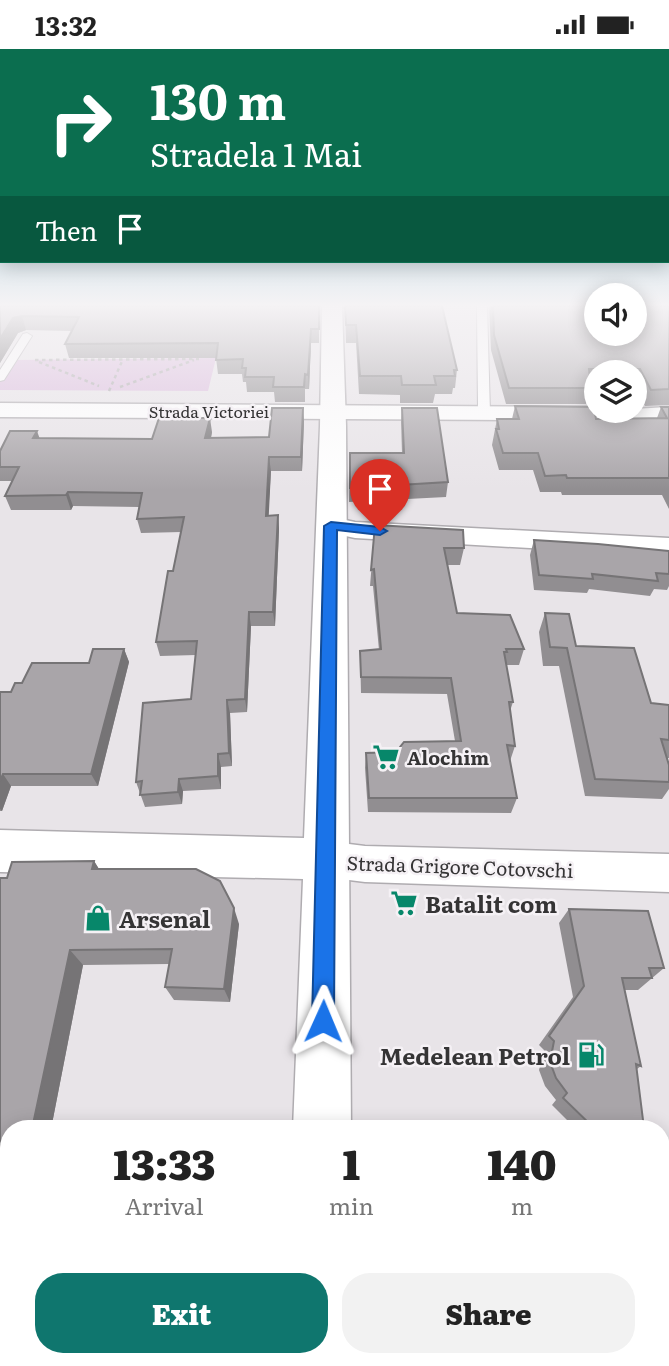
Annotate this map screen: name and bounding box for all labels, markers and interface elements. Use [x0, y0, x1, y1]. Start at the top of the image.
text: 13:32 [35, 5, 97, 44]
text: 130 m [150, 62, 286, 135]
icon: right [35, 77, 126, 168]
text: Stradela 1 Mai [150, 129, 362, 177]
text: Then [35, 210, 97, 249]
icon: arrive [111, 210, 149, 248]
map controls [584, 283, 647, 423]
button: sound [584, 283, 647, 346]
button: layers [584, 360, 647, 423]
street label: Strada Victoriei [149, 399, 269, 423]
pin [350, 459, 410, 531]
icon: arrive [361, 470, 399, 508]
supermarket icon: Alochim [371, 742, 401, 772]
place label: Alochim [407, 743, 489, 771]
street label: Strada Grigore Cotovschi [346, 848, 574, 884]
place label: Batalit com [425, 886, 557, 920]
supermarket icon: Batalit com [389, 888, 419, 918]
place label: Arsenal [119, 901, 210, 935]
shop icon: Arsenal [83, 903, 113, 933]
position arrow [286, 984, 360, 1058]
place label: Medelean Petrol [380, 1038, 570, 1072]
fuel station icon: Medelean Petrol [576, 1040, 606, 1070]
text: 13:33 [113, 1131, 215, 1193]
text: 1 [342, 1131, 360, 1193]
text: 140 [487, 1131, 557, 1193]
text: Arrival [125, 1188, 204, 1222]
text: min [329, 1188, 374, 1222]
text: m [511, 1188, 533, 1222]
button: Exit [35, 1273, 328, 1353]
button: Share [342, 1273, 635, 1353]

